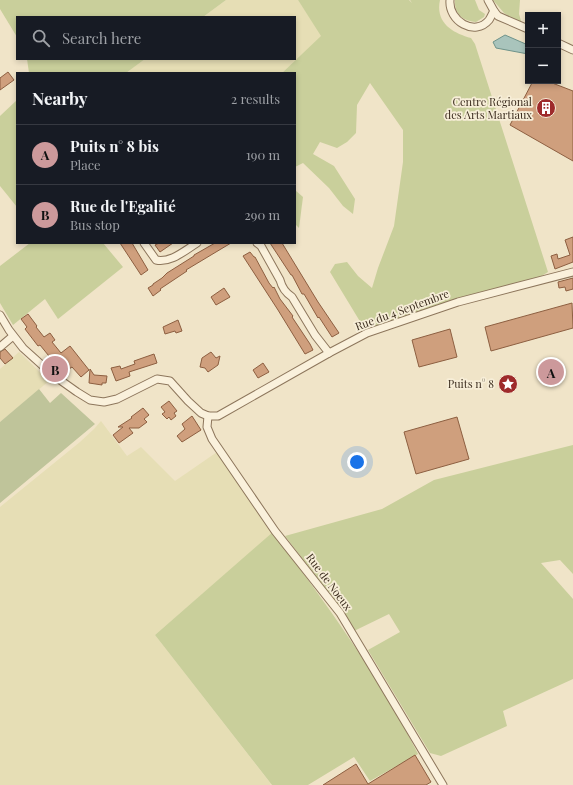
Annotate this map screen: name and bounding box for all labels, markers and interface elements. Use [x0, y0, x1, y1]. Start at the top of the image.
map controls [525, 12, 561, 84]
button: + [525, 12, 561, 48]
search box [16, 16, 296, 60]
icon: search [30, 27, 52, 49]
text: Search here [62, 28, 141, 48]
button: − [525, 48, 561, 84]
text: Nearby [32, 87, 87, 109]
text: 2 results [231, 90, 280, 107]
place label: Centre Régional des Arts Martiaux [445, 94, 532, 122]
building icon: Centre Régional des Arts Martiaux [535, 97, 557, 119]
text: Puits n° 8 bis [70, 136, 159, 156]
text: A [41, 146, 49, 163]
text: 190 m [246, 146, 280, 163]
text: Place [70, 156, 101, 173]
text: Rue de l'Egalité [70, 196, 176, 216]
text: B [41, 206, 49, 223]
text: 290 m [245, 206, 280, 223]
text: Bus stop [70, 216, 120, 233]
street label: Rue du 4 Septembre [353, 285, 451, 333]
pin: B [42, 354, 68, 384]
pin: A [538, 357, 564, 387]
place icon: Puits n° 8 [497, 373, 519, 395]
place label: Puits n° 8 [448, 376, 494, 391]
your location [347, 452, 367, 472]
street label: Rue de Noeux [303, 550, 356, 614]

